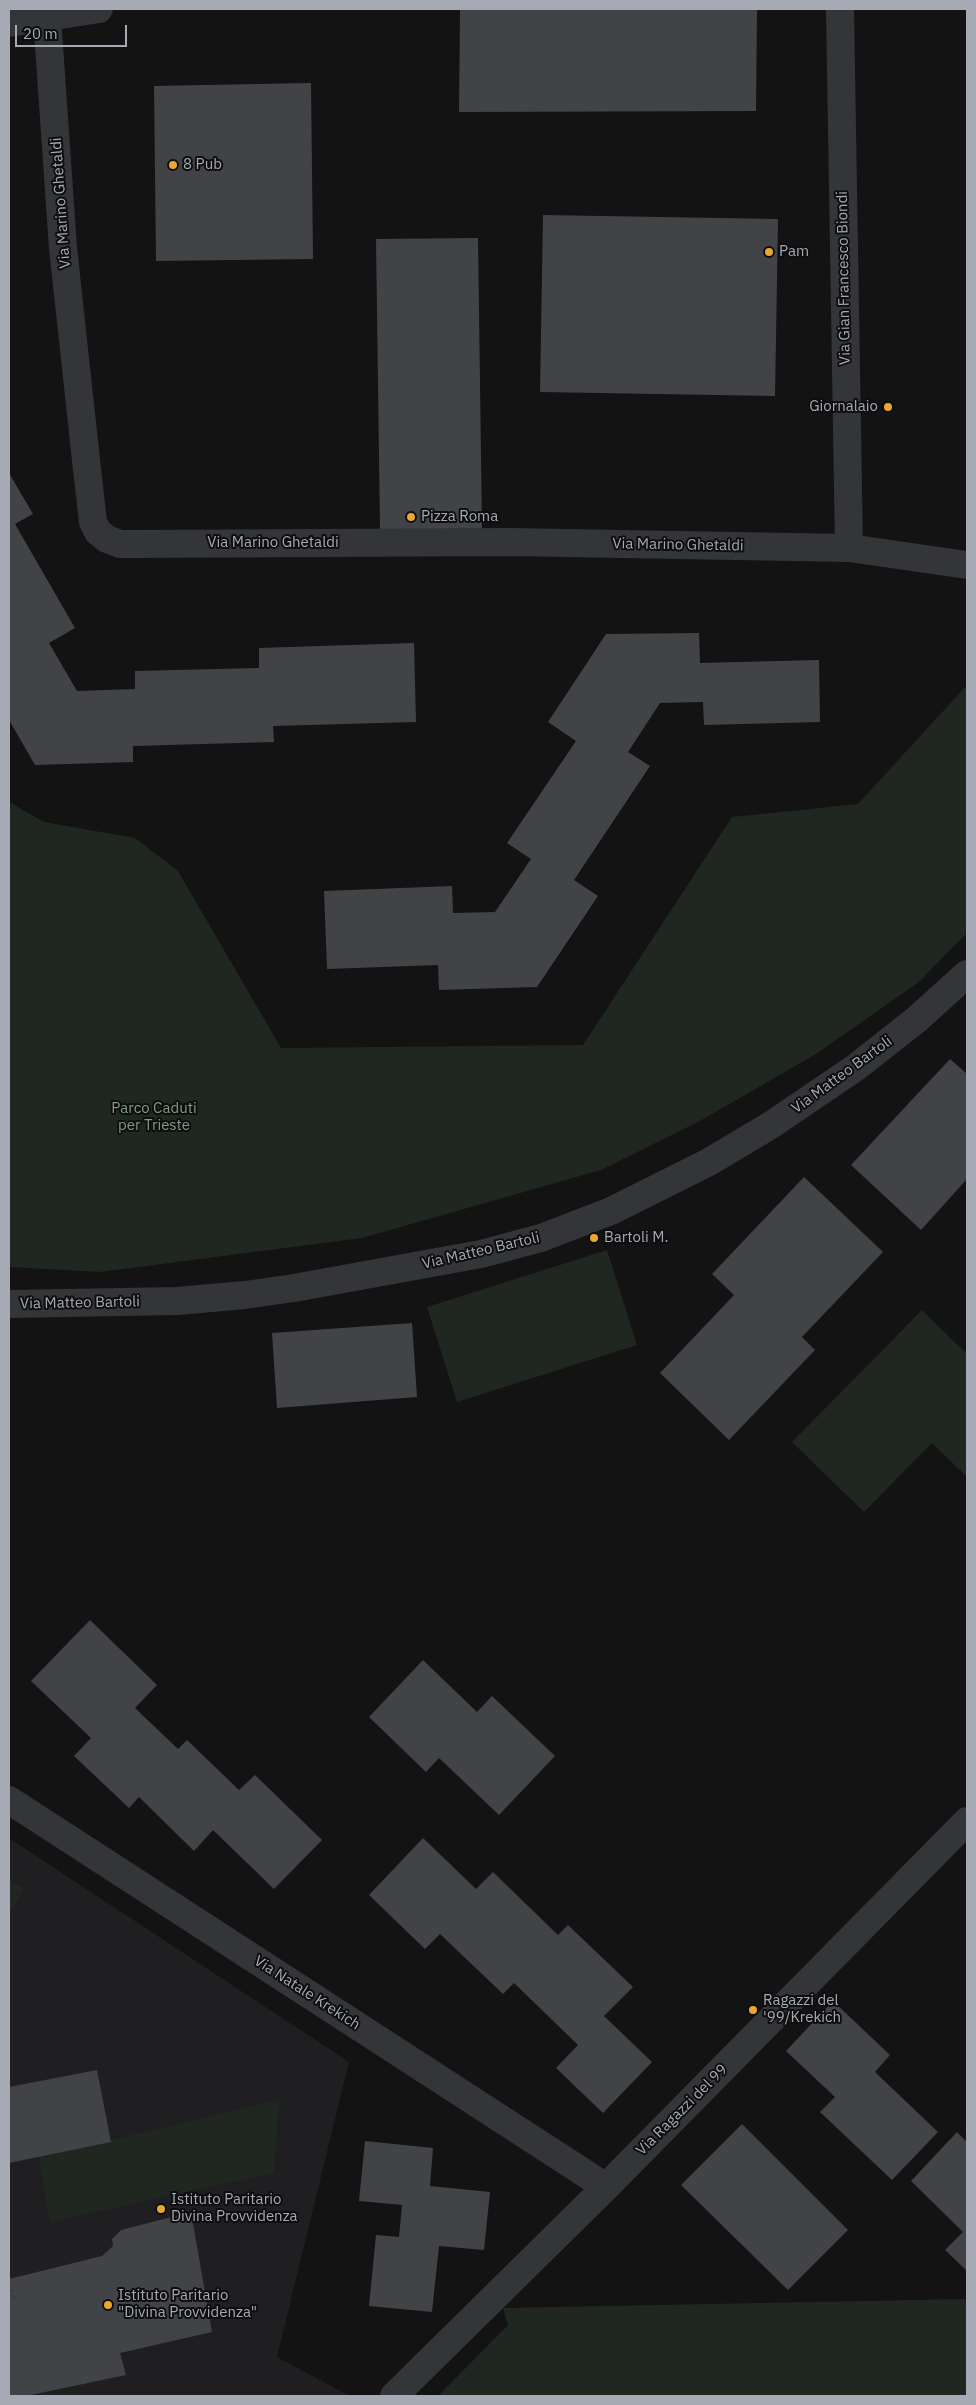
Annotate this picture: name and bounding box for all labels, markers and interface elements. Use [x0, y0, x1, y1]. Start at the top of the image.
scale bar [18, 15, 130, 47]
text: 20 m [23, 24, 58, 43]
street label: Via Marino Ghetaldi [47, 137, 75, 269]
place label: 8 Pub [183, 156, 222, 174]
marker: 8 Pub [167, 159, 179, 171]
street label: Via Gian Francesco Biondi [833, 191, 855, 365]
place label: Pam [779, 243, 809, 261]
marker: Pam [763, 246, 775, 258]
place label: Giornalaio [809, 398, 878, 416]
marker: Giornalaio [882, 401, 894, 413]
place label: Pizza Roma [421, 508, 498, 526]
marker: Pizza Roma [405, 511, 417, 523]
street label: Via Marino Ghetaldi [207, 534, 339, 552]
street label: Via Marino Ghetaldi [612, 535, 744, 555]
street label: Via Matteo Bartoli [788, 1032, 896, 1118]
park label: Parco Caduti per Trieste [111, 1100, 197, 1135]
street label: Via Matteo Bartoli [421, 1229, 541, 1273]
place label: Bartoli M. [604, 1229, 669, 1247]
marker: Bartoli M. [588, 1232, 600, 1244]
street label: Via Matteo Bartoli [20, 1293, 140, 1313]
street label: Via Natale Krekich [251, 1952, 363, 2034]
place label: Ragazzi del '99/Krekich [763, 1992, 841, 2027]
marker: Ragazzi del '99/Krekich [747, 2004, 759, 2016]
street label: Via Ragazzi del 99 [633, 2061, 731, 2159]
place label: Istituto Paritario Divina Provvidenza [171, 2191, 298, 2226]
marker: Istituto Paritario Divina Provvidenza [155, 2203, 167, 2215]
place label: Istituto Paritario "Divina Provvidenza" [118, 2287, 257, 2322]
marker: Istituto Paritario "Divina Provvidenza" [102, 2299, 114, 2311]

